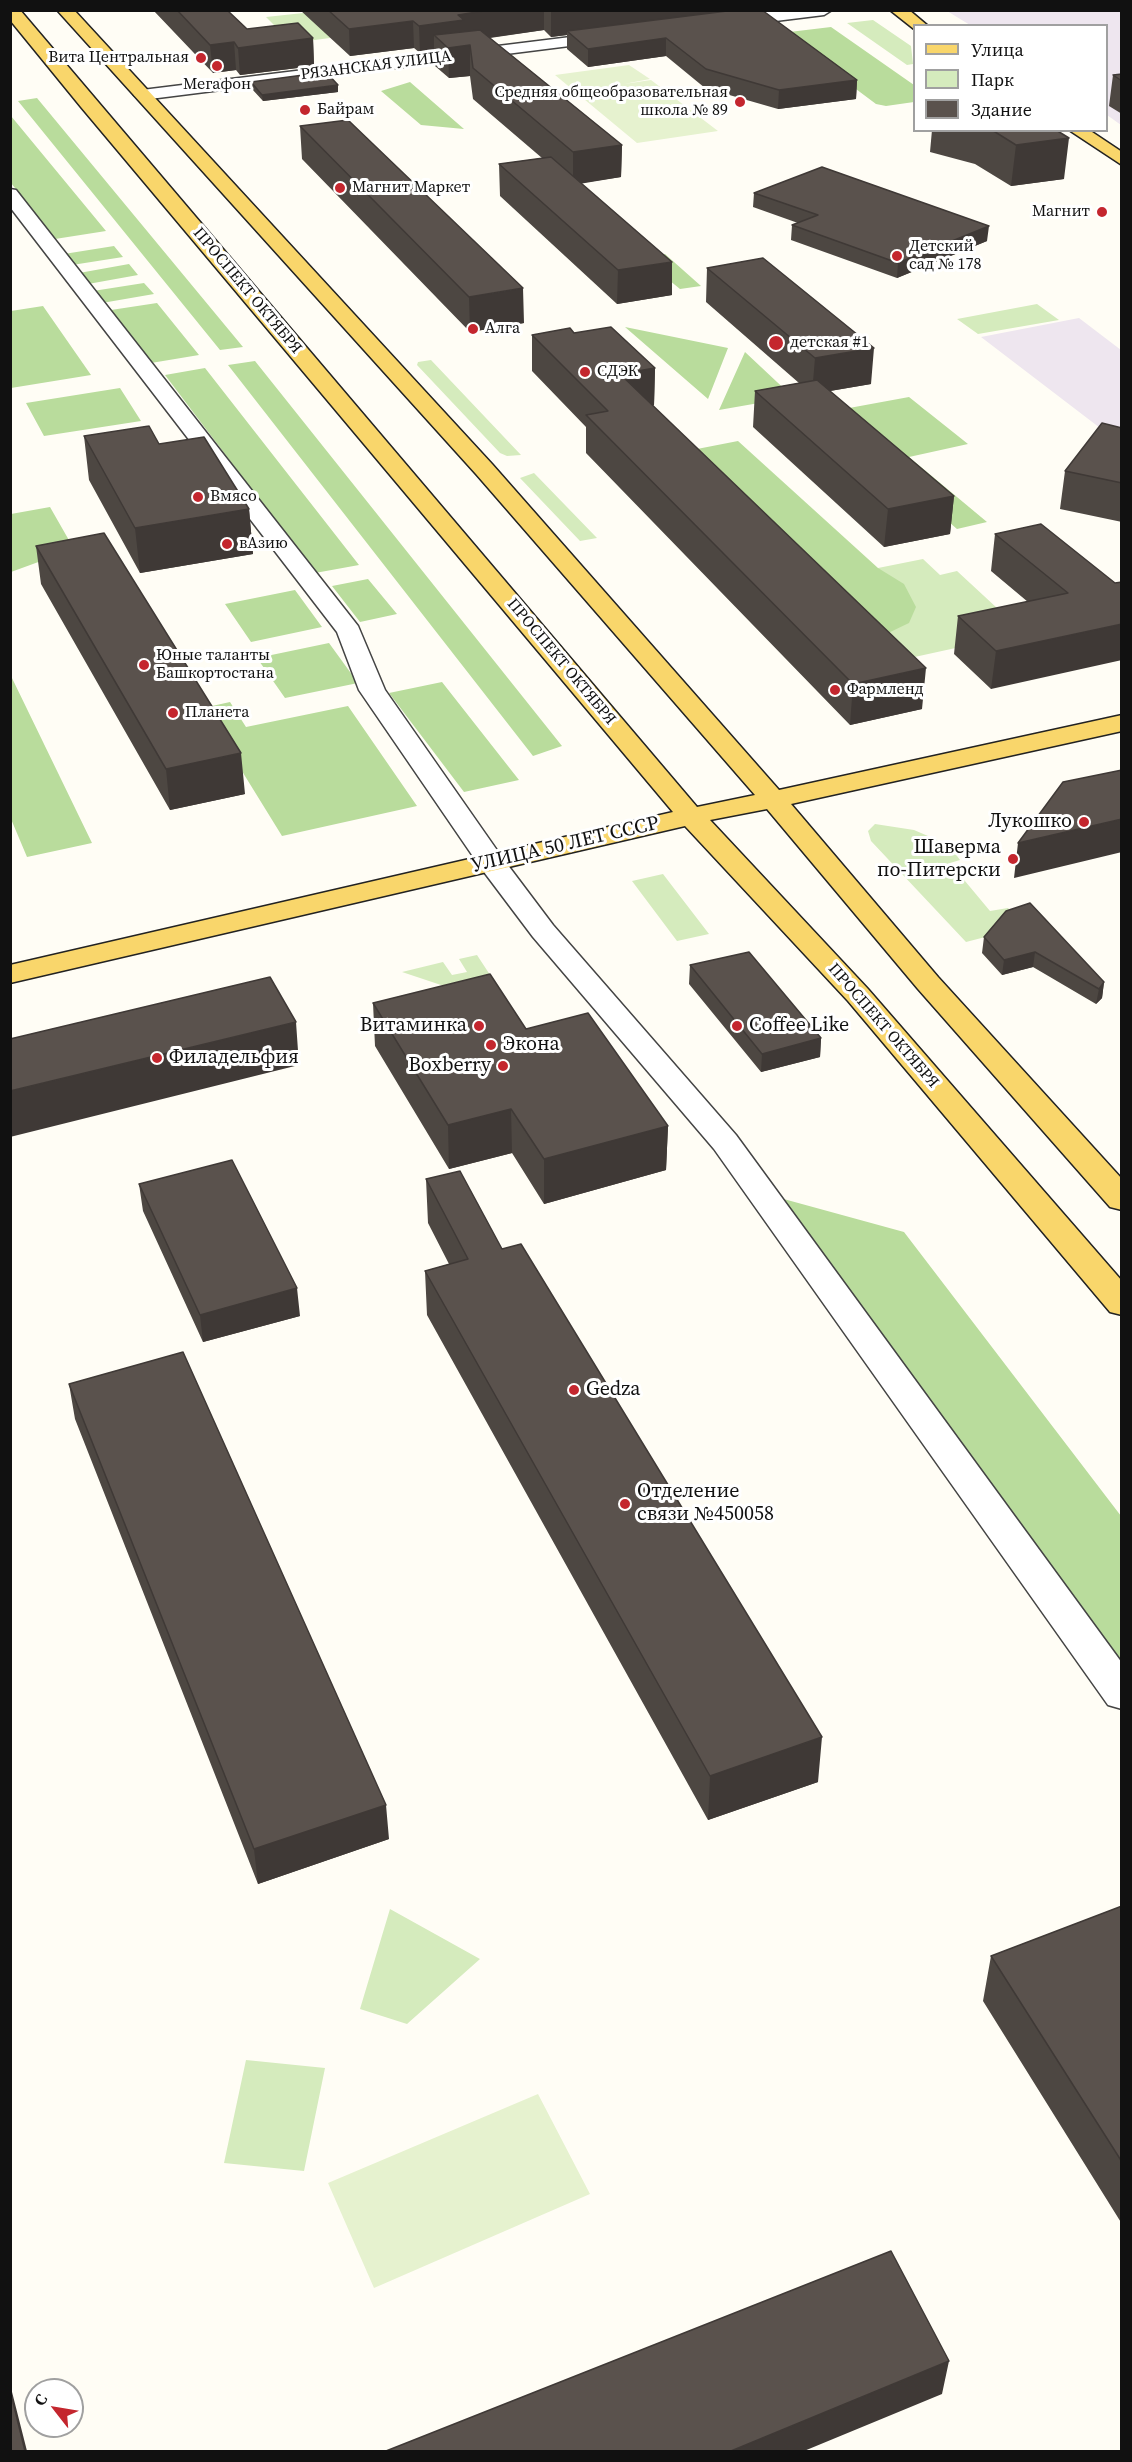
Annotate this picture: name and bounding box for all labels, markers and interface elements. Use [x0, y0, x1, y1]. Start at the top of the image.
legend [913, 24, 1108, 132]
text: Улица [971, 37, 1024, 62]
street label: РЯЗАНСКАЯ УЛИЦА [300, 47, 452, 85]
place label: Вита Центральная [48, 48, 189, 68]
marker: Вита Центральная [194, 51, 208, 65]
marker: Мегафон [210, 59, 224, 73]
text: Парк [971, 67, 1014, 92]
place label: Мегафон [183, 75, 251, 95]
place label: Средняя общеобразовательная школа № 89 [494, 83, 728, 121]
marker: Средняя общеобразовательная школа № 89 [733, 95, 747, 109]
text: Здание [971, 97, 1032, 122]
place label: Байрам [317, 100, 374, 120]
marker: Байрам [298, 103, 312, 117]
place label: Магнит Маркет [352, 178, 470, 198]
marker: Магнит Маркет [333, 181, 347, 195]
place label: Магнит [1032, 202, 1090, 222]
marker: Магнит [1095, 205, 1109, 219]
street label: ПРОСПЕКТ ОКТЯБРЯ [189, 224, 305, 358]
place label: Детский сад № 178 [909, 237, 982, 275]
marker: Детский сад № 178 [890, 249, 904, 263]
place label: Алга [485, 319, 520, 339]
marker: Алга [466, 322, 480, 336]
place label: детская #1 [790, 333, 869, 353]
marker: детская #1 [767, 334, 785, 352]
place label: СДЭК [597, 362, 638, 382]
marker: СДЭК [578, 365, 592, 379]
place label: Вмясо [210, 487, 257, 507]
marker: Вмясо [191, 490, 205, 504]
place label: вАзию [239, 534, 288, 554]
marker: вАзию [220, 537, 234, 551]
street label: ПРОСПЕКТ ОКТЯБРЯ [503, 595, 619, 729]
place label: Юные таланты Башкортостана [156, 646, 274, 684]
marker: Юные таланты Башкортостана [137, 658, 151, 672]
place label: Фармленд [847, 680, 924, 700]
marker: Фармленд [828, 683, 842, 697]
place label: Планета [185, 703, 249, 723]
marker: Планета [166, 706, 180, 720]
place label: Лукошко [988, 810, 1072, 834]
street label: УЛИЦА 50 ЛЕТ СССР [469, 812, 661, 878]
marker: Лукошко [1077, 815, 1091, 829]
place label: Шаверма по-Питерски [877, 836, 1001, 883]
marker: Шаверма по-Питерски [1006, 852, 1020, 866]
street label: ПРОСПЕКТ ОКТЯБРЯ [824, 960, 942, 1092]
place label: Витаминка [360, 1014, 467, 1038]
place label: Coffee Like [749, 1014, 849, 1038]
marker: Витаминка [472, 1019, 486, 1033]
marker: Coffee Like [730, 1019, 744, 1033]
place label: Экона [503, 1033, 560, 1057]
marker: Экона [484, 1038, 498, 1052]
place label: Филадельфия [169, 1046, 299, 1070]
marker: Филадельфия [150, 1051, 164, 1065]
place label: Boxberry [408, 1054, 491, 1078]
marker: Boxberry [496, 1059, 510, 1073]
place label: Gedza [586, 1378, 640, 1402]
marker: Gedza [567, 1383, 581, 1397]
place label: Отделение связи №450058 [637, 1480, 774, 1527]
marker: Отделение связи №450058 [618, 1497, 632, 1511]
north arrow [24, 2378, 84, 2438]
text: С [28, 2390, 52, 2410]

